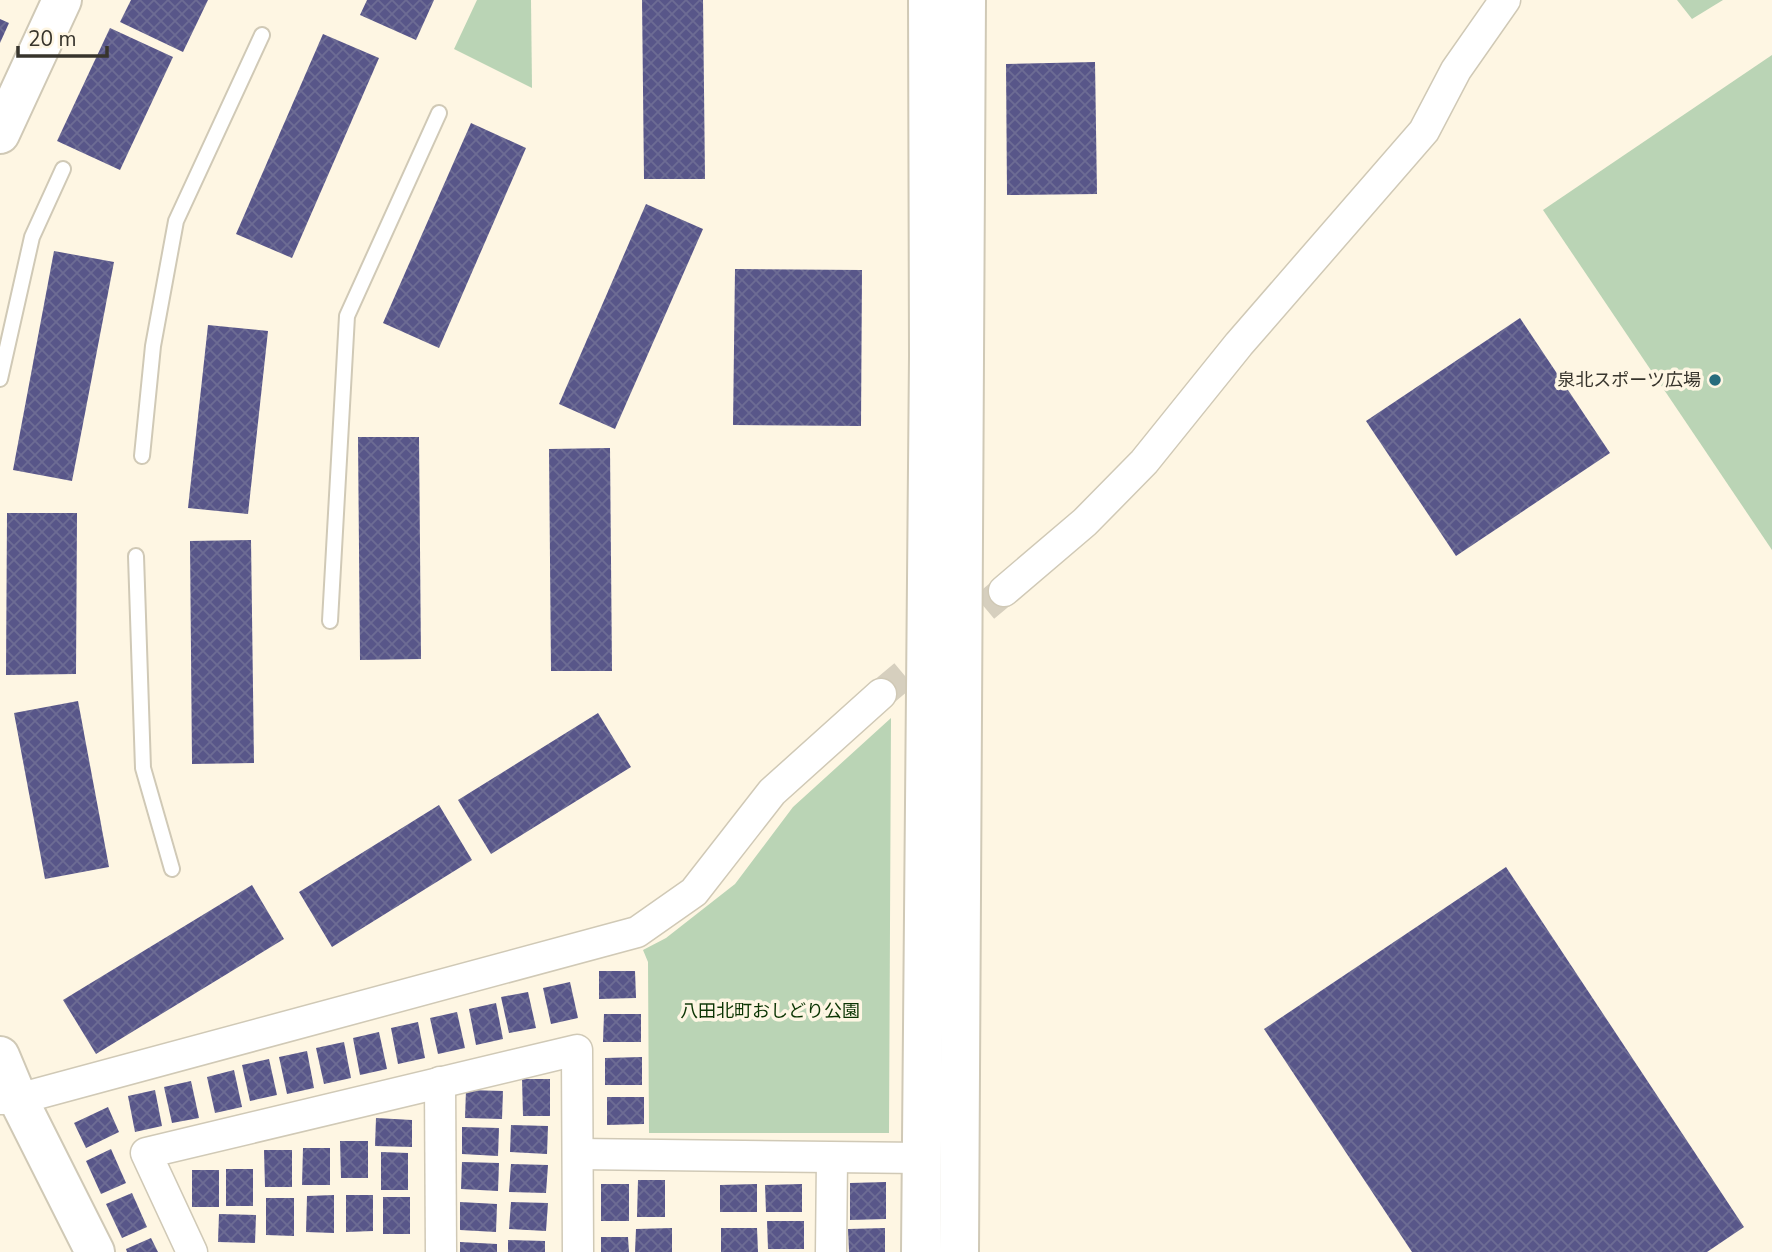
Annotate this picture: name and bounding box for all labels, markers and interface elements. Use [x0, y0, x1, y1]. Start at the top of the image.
scale bar [18, 14, 107, 58]
text: 20 m [28, 25, 77, 53]
place label: 泉北スポーツ広場 [1557, 368, 1701, 392]
marker: 泉北スポーツ広場 [1707, 372, 1723, 388]
park label: 八田北町おしどり公園 [680, 999, 860, 1023]

